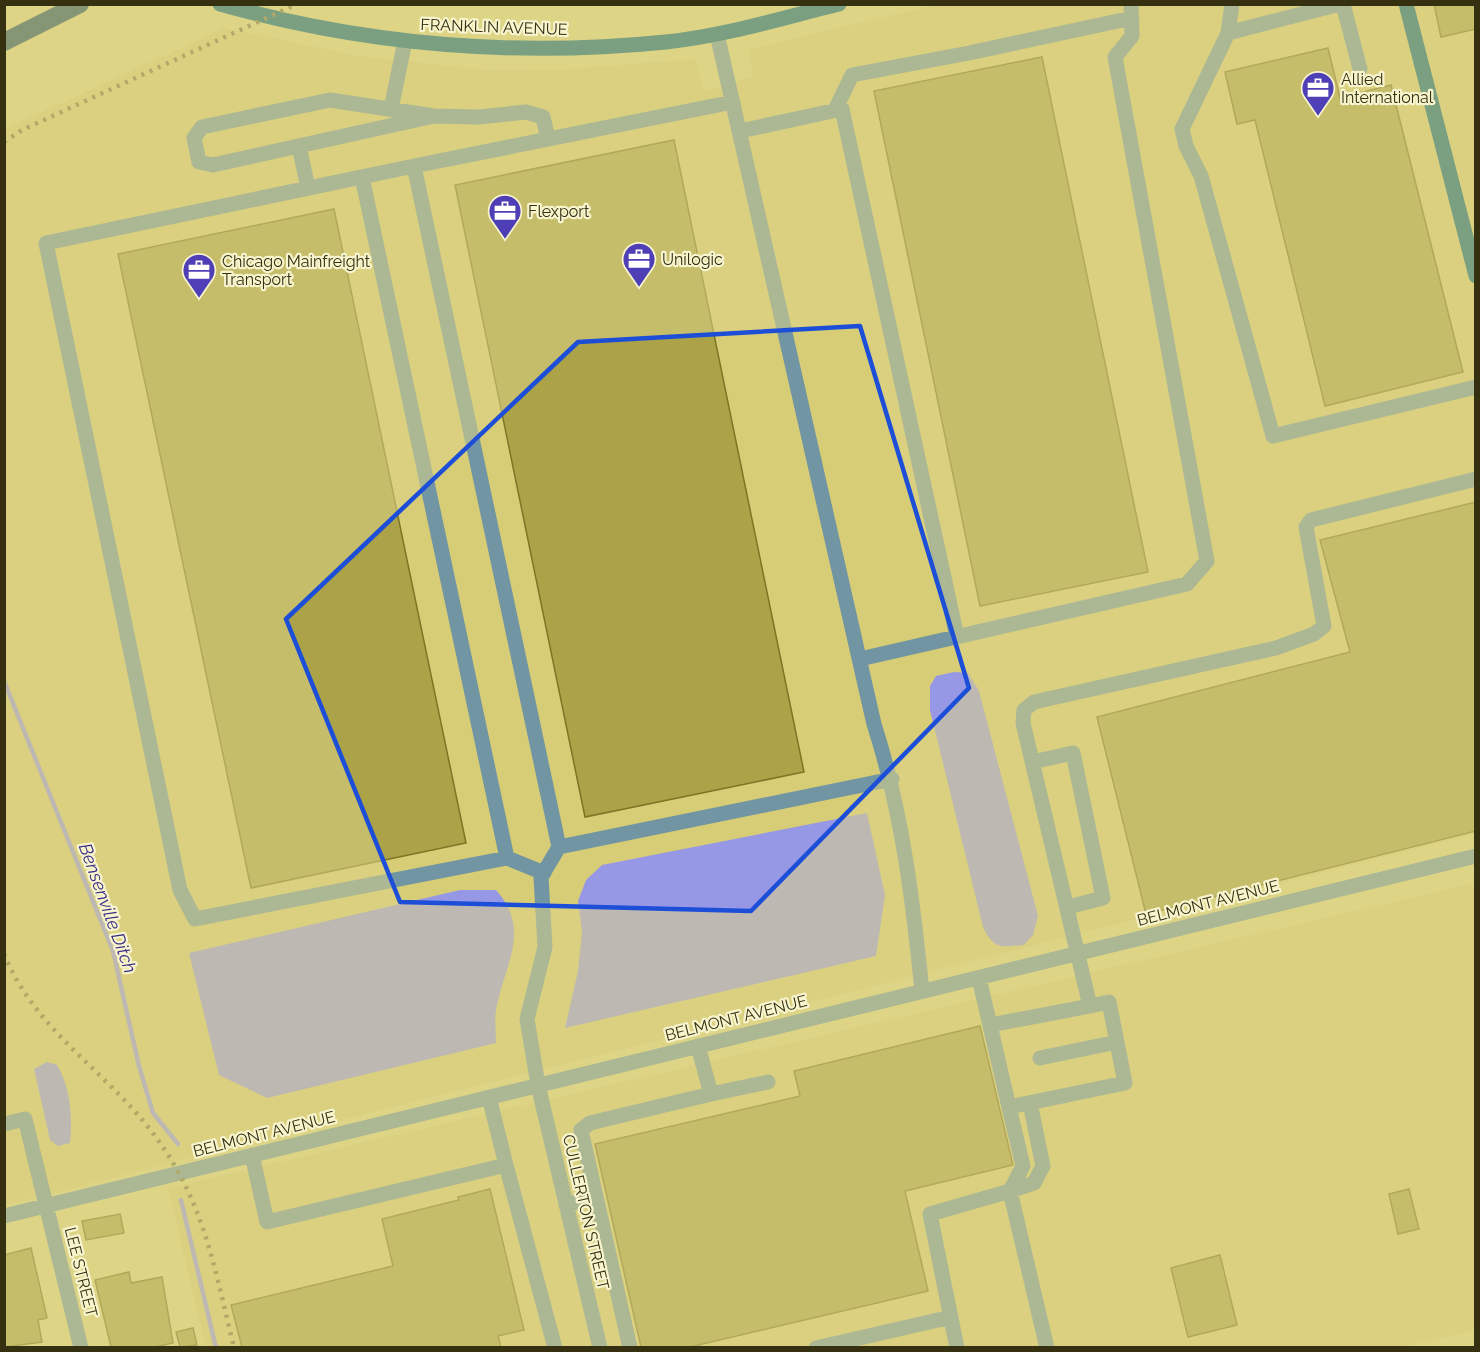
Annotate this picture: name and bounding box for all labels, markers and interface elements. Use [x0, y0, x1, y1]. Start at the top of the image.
street label: FRANKLIN AVENUE [420, 15, 568, 39]
office icon: Allied International [1300, 70, 1336, 117]
place label: Allied International [1341, 70, 1434, 107]
office icon: Flexport [487, 193, 523, 240]
place label: Flexport [528, 202, 590, 221]
office icon: Unilogic [621, 241, 657, 288]
place label: Unilogic [662, 250, 723, 269]
office icon: Chicago Mainfreight Transport [181, 252, 217, 299]
place label: Chicago Mainfreight Transport [222, 252, 371, 289]
water label: Bensenville Ditch [75, 840, 141, 976]
street label: BELMONT AVENUE [1135, 876, 1281, 930]
street label: BELMONT AVENUE [663, 991, 809, 1045]
street label: BELMONT AVENUE [191, 1107, 337, 1161]
street label: CULLERTON STREET [559, 1133, 613, 1292]
street label: LEE STREET [61, 1225, 101, 1319]

